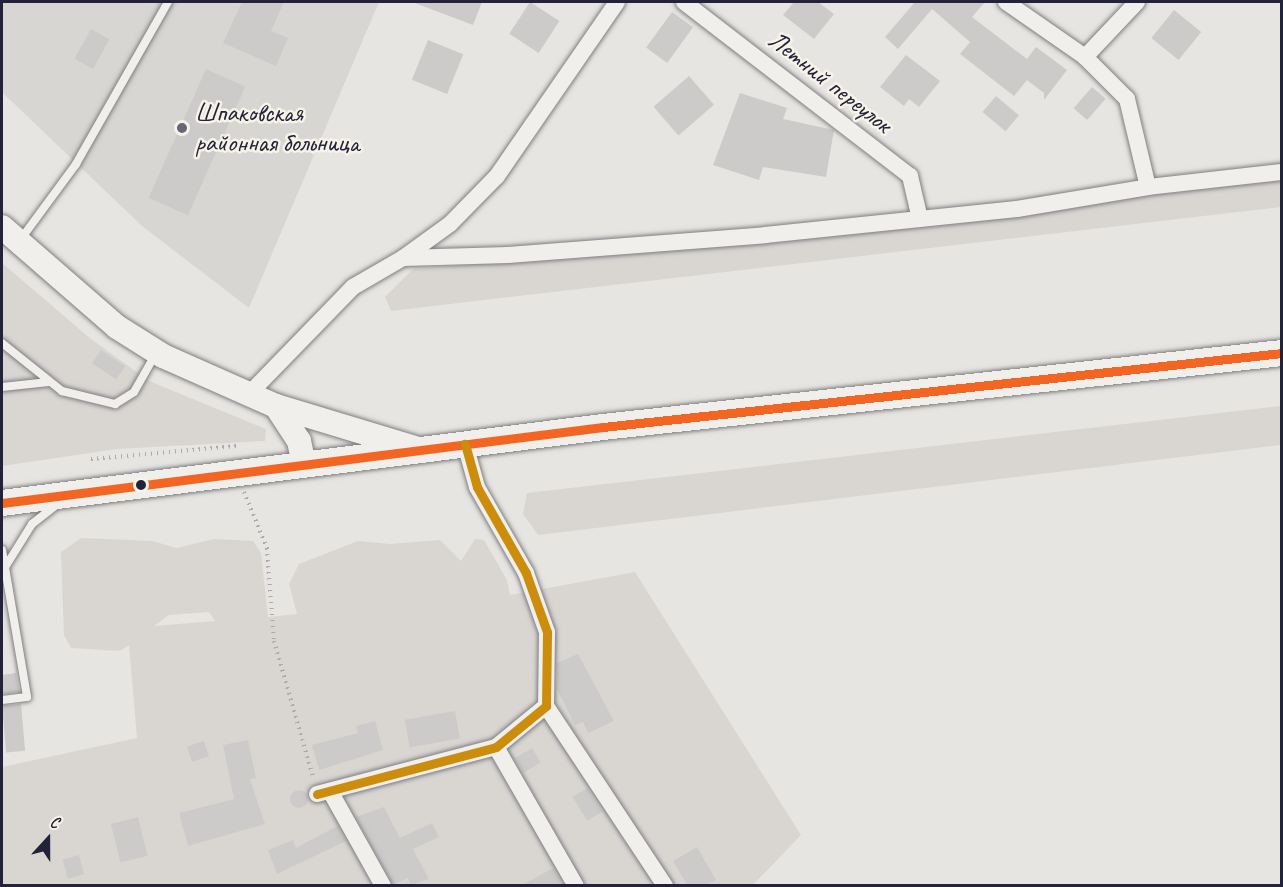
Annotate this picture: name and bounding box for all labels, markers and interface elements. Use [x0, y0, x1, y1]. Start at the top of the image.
street label: Летний переулок [762, 24, 898, 140]
place label: Шпаковская районная больница [195, 97, 358, 158]
marker: Шпаковская районная больница [173, 119, 191, 137]
unlabelled marker [135, 479, 147, 491]
north arrow [18, 809, 78, 869]
text: С [47, 811, 62, 833]

